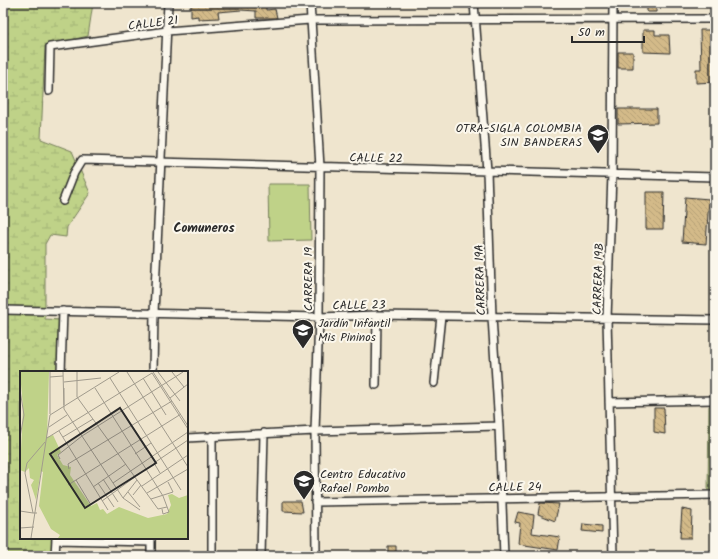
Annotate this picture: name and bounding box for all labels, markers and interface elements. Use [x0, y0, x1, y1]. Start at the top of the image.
street label: CALLE 21 [127, 11, 179, 36]
scale bar [572, 18, 644, 44]
text: 50 m [578, 23, 605, 42]
place label: OTRA-SIGLA COLOMBIA SIN BANDERAS [456, 119, 583, 152]
school or university icon: OTRA-SIGLA COLOMBIA SIN BANDERAS [585, 122, 611, 155]
street label: CALLE 22 [349, 149, 403, 168]
district label: Comuneros [173, 218, 235, 239]
street label: CARRERA 19B [588, 243, 609, 315]
street label: CARRERA 19A [470, 244, 491, 316]
street label: CARRERA 19 [299, 247, 318, 311]
street label: CALLE 23 [332, 296, 386, 315]
place label: Jardín Infantil Mis Pininos [318, 314, 390, 347]
school or university icon: Jardín Infantil Mis Pininos [290, 317, 316, 350]
inset map [20, 371, 188, 539]
place label: Centro Educativo Rafael Pombo [320, 465, 406, 498]
school or university icon: Centro Educativo Rafael Pombo [291, 468, 317, 501]
street label: CALLE 24 [488, 478, 542, 497]

